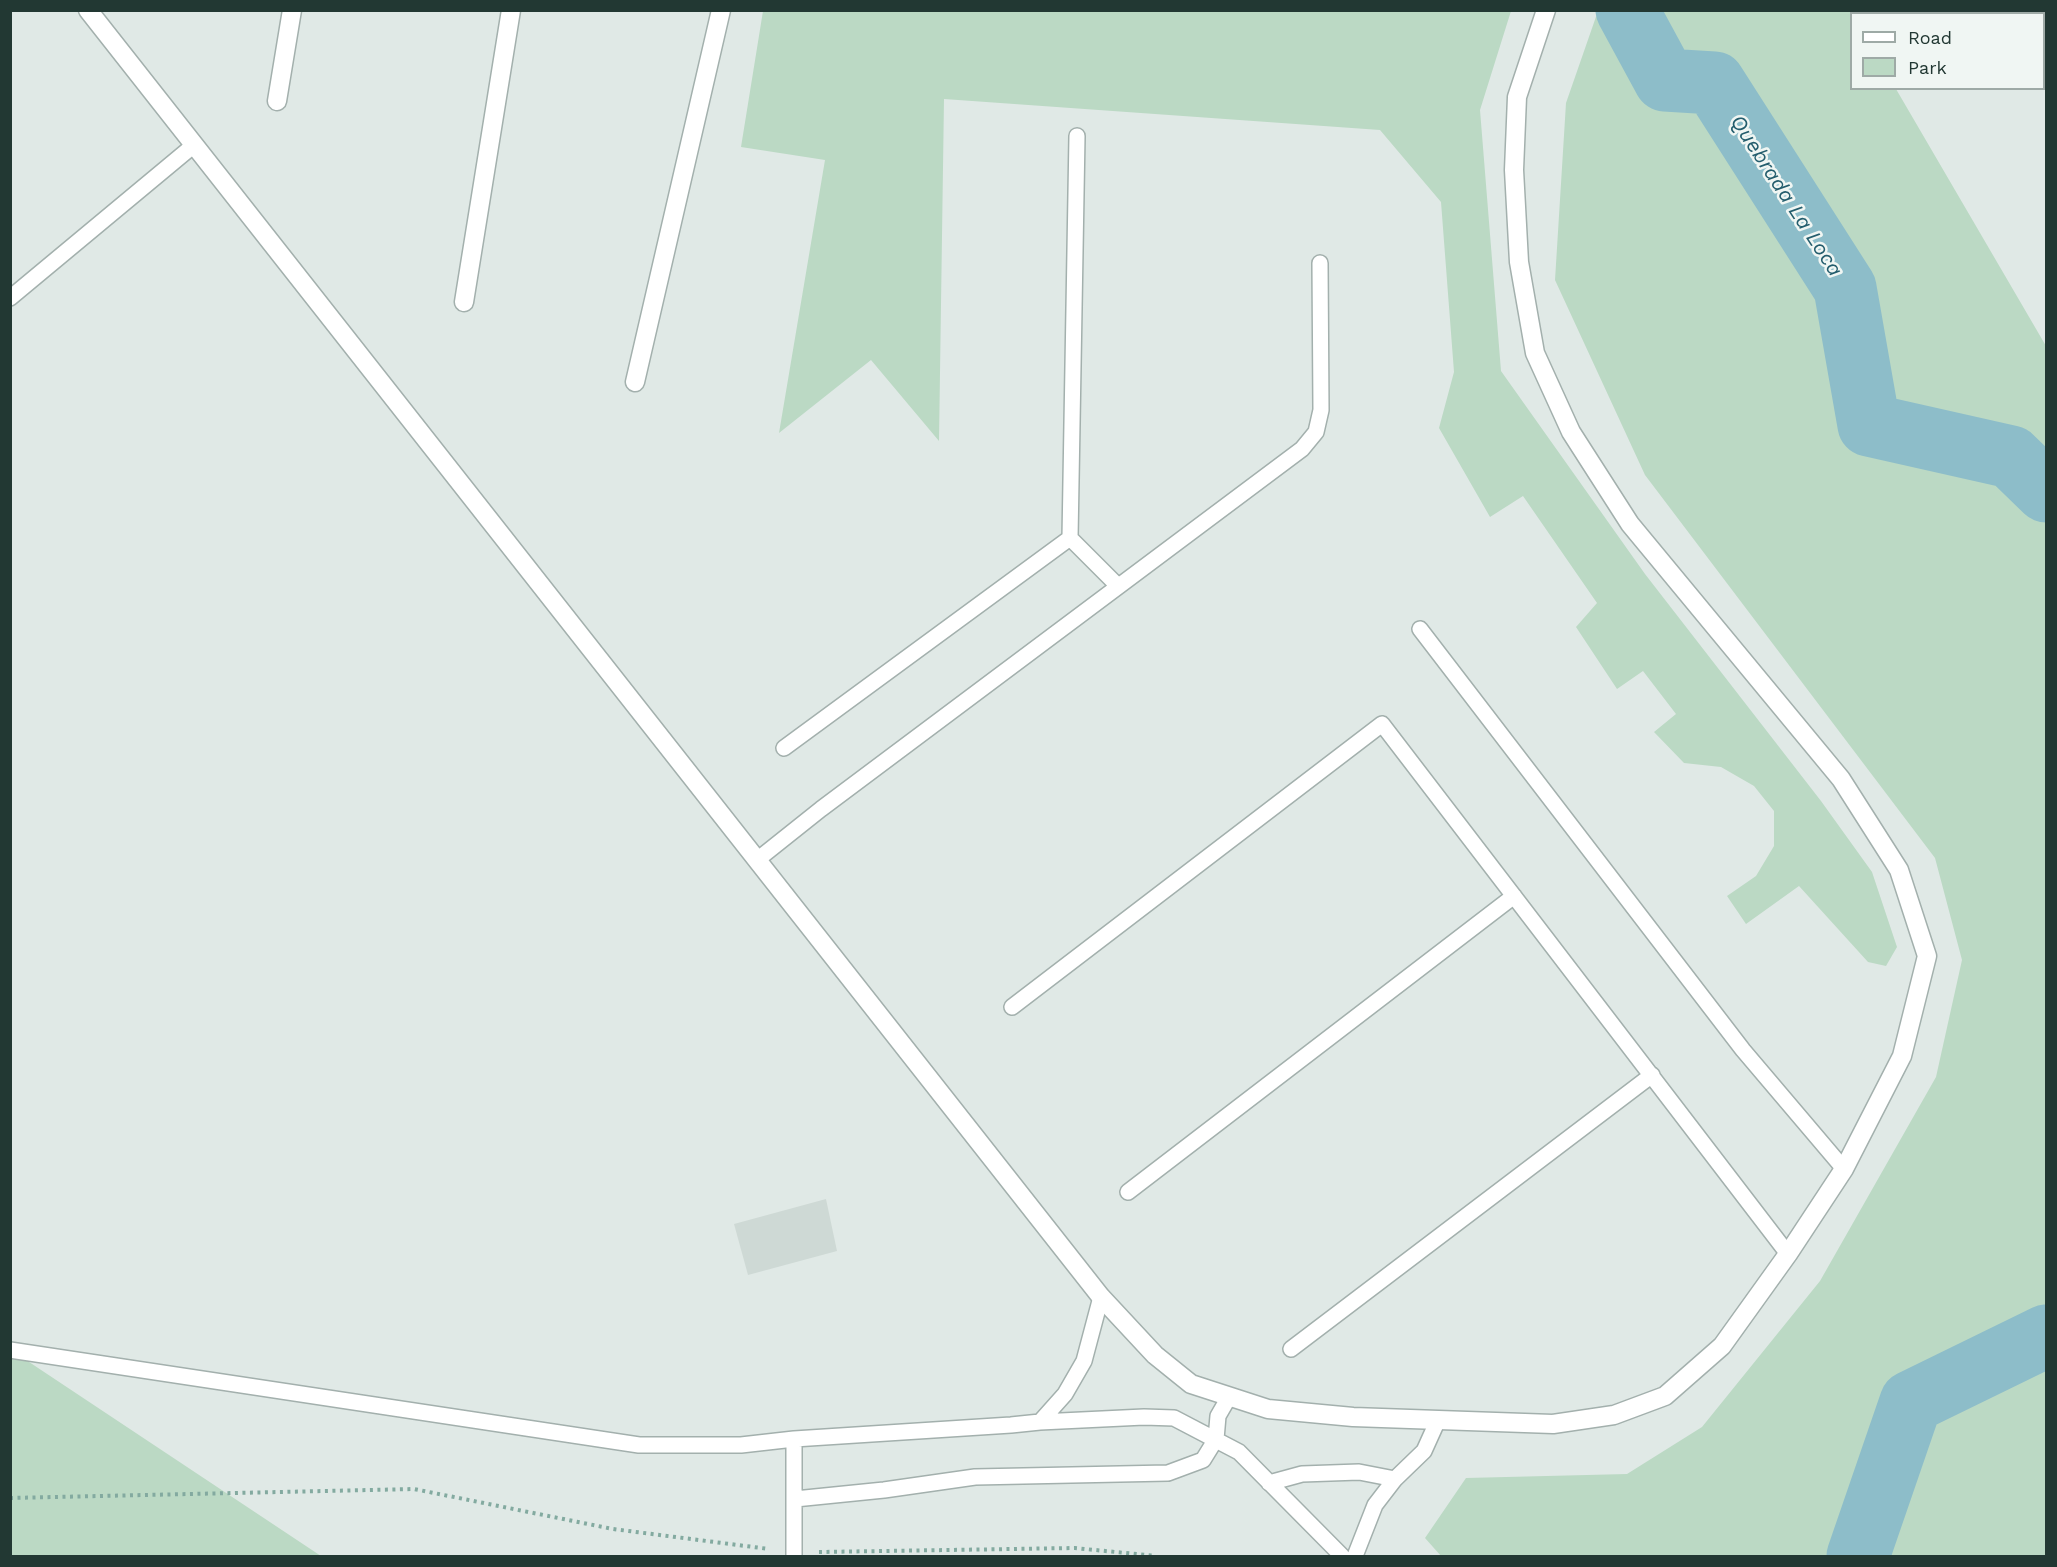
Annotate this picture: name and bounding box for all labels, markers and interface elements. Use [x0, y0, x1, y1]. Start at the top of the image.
legend [1850, 12, 2045, 90]
text: Road [1908, 27, 1952, 48]
text: Park [1908, 57, 1947, 78]
water label: Quebrada La Loca [1724, 111, 1848, 281]

